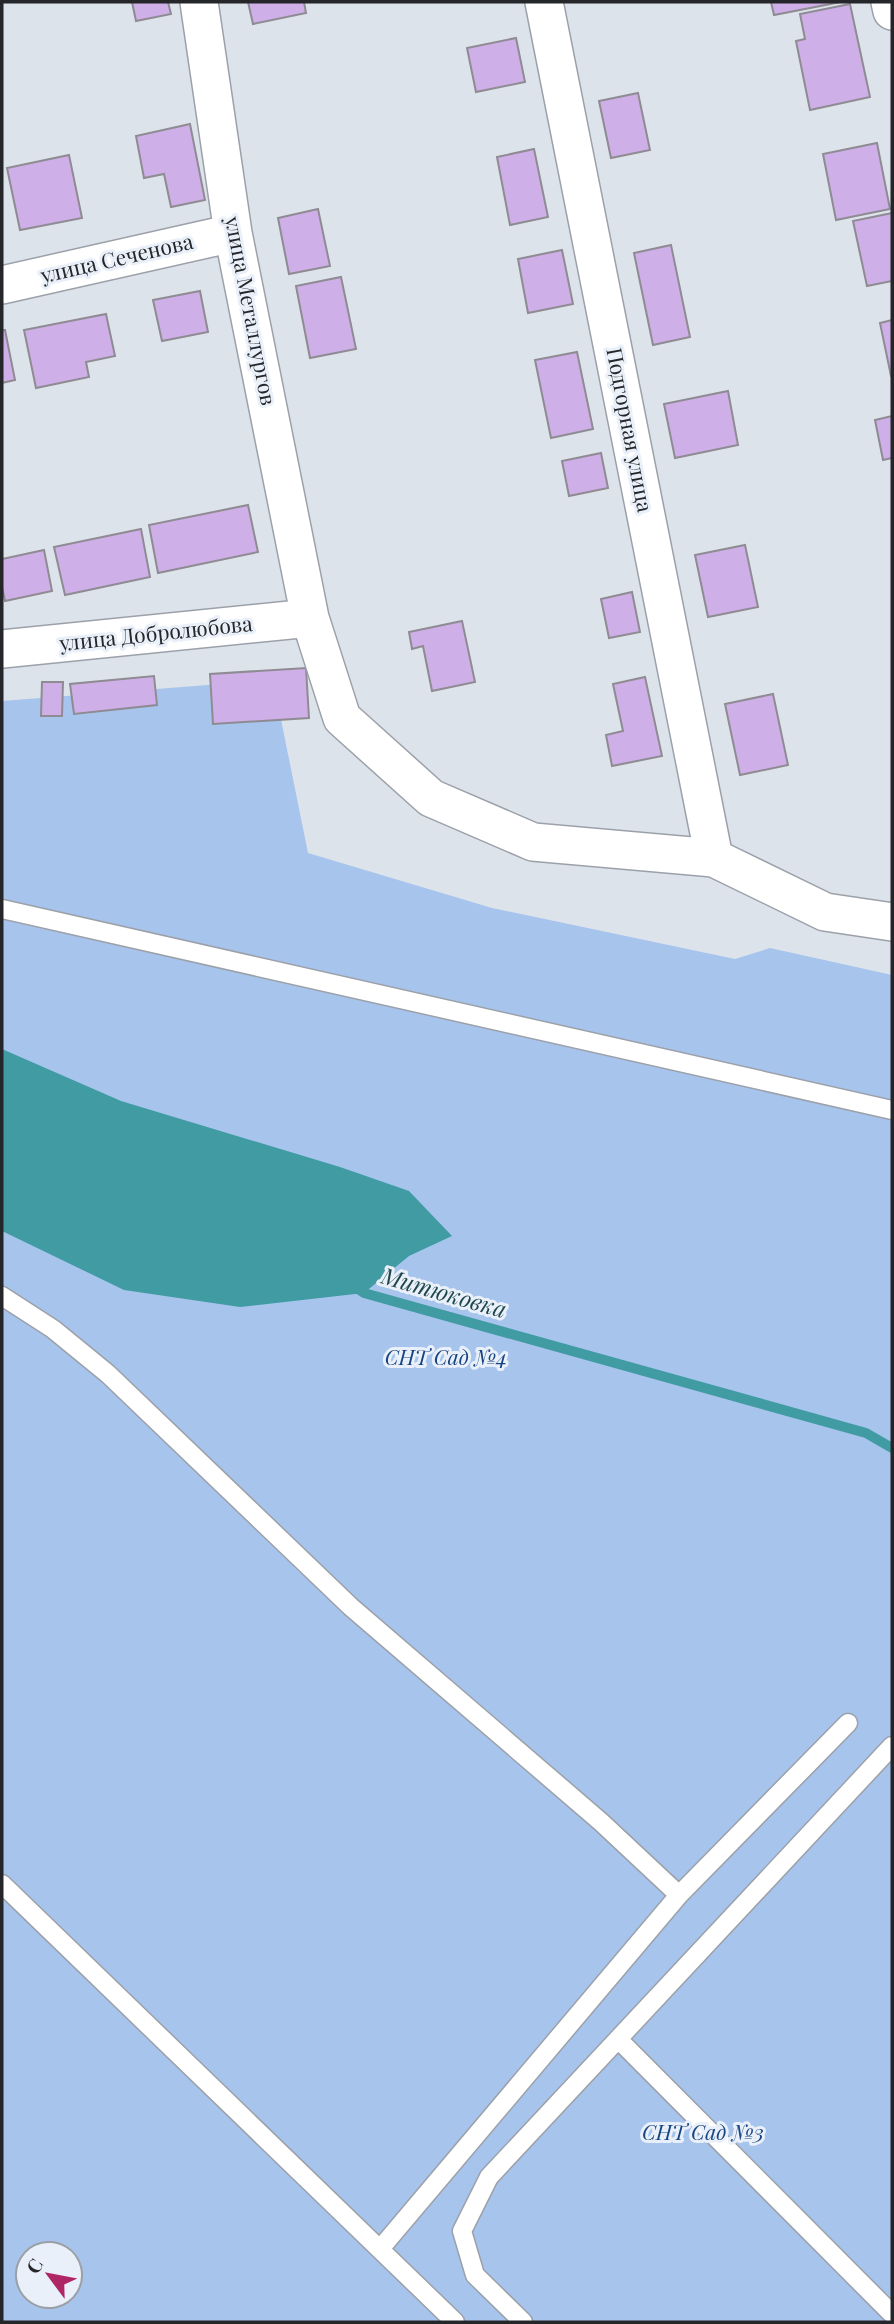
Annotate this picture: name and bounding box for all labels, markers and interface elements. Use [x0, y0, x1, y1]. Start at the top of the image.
street label: улица Металлургов [220, 213, 284, 407]
street label: улица Сеченова [37, 226, 196, 288]
street label: Подгорная улица [601, 345, 661, 515]
street label: улица Добролюбова [57, 608, 254, 656]
water label: Митюковка [377, 1259, 510, 1324]
park label: СНТ Сад №4 [385, 1342, 507, 1370]
park label: СНТ Сад №3 [642, 2117, 764, 2145]
north arrow [14, 2240, 84, 2310]
text: С [19, 2253, 48, 2278]

